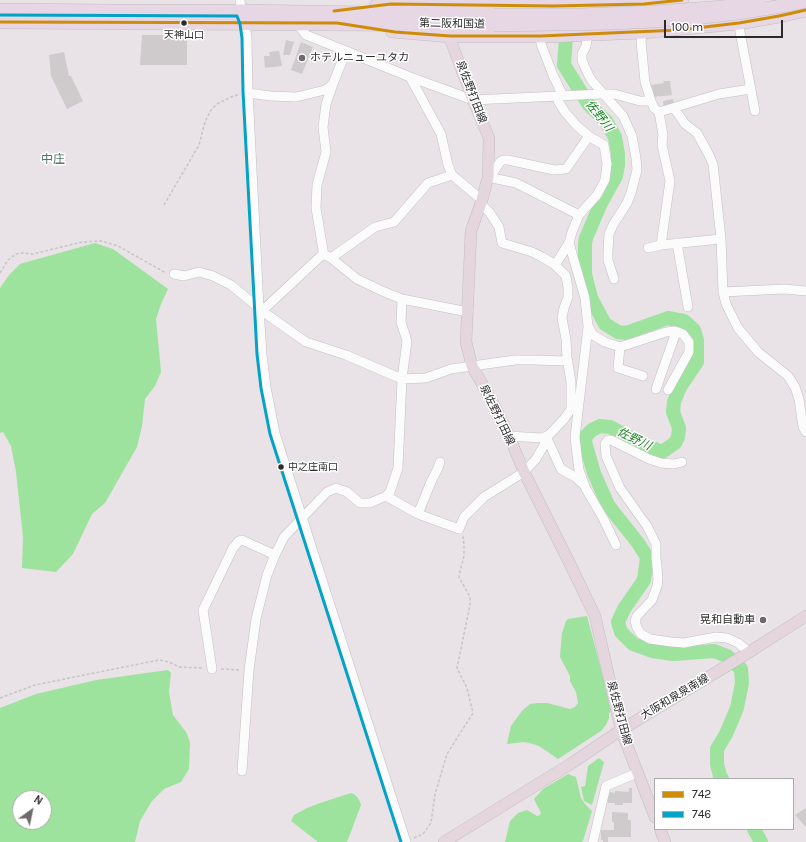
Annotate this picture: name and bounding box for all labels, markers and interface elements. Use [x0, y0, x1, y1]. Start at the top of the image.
scale bar [666, 12, 785, 38]
street label: 第二阪和国道 [419, 17, 485, 31]
marker: 天神山口 [179, 18, 189, 28]
text: 100 m [671, 20, 703, 34]
place label: 天神山口 [164, 29, 204, 41]
place label: ホテルニューユタカ [310, 51, 409, 65]
marker: ホテルニューユタカ [297, 53, 307, 63]
street label: 泉佐野打田線 [453, 59, 489, 125]
water label: 佐野川 [582, 97, 616, 135]
district label: 中庄 [41, 153, 65, 167]
street label: 泉佐野打田線 [477, 382, 517, 448]
water label: 佐野川 [615, 425, 653, 453]
place label: 中之庄南口 [288, 461, 338, 473]
marker: 中之庄南口 [276, 462, 286, 472]
place label: 晃和自動車 [700, 613, 755, 627]
marker: 晃和自動車 [758, 615, 768, 625]
street label: 大阪和泉泉南線 [639, 672, 711, 722]
street label: 泉佐野打田線 [604, 679, 634, 747]
legend [654, 778, 794, 830]
text: 742 [692, 787, 711, 801]
north arrow [12, 790, 52, 830]
text: N [31, 793, 45, 808]
text: 746 [692, 807, 711, 821]

